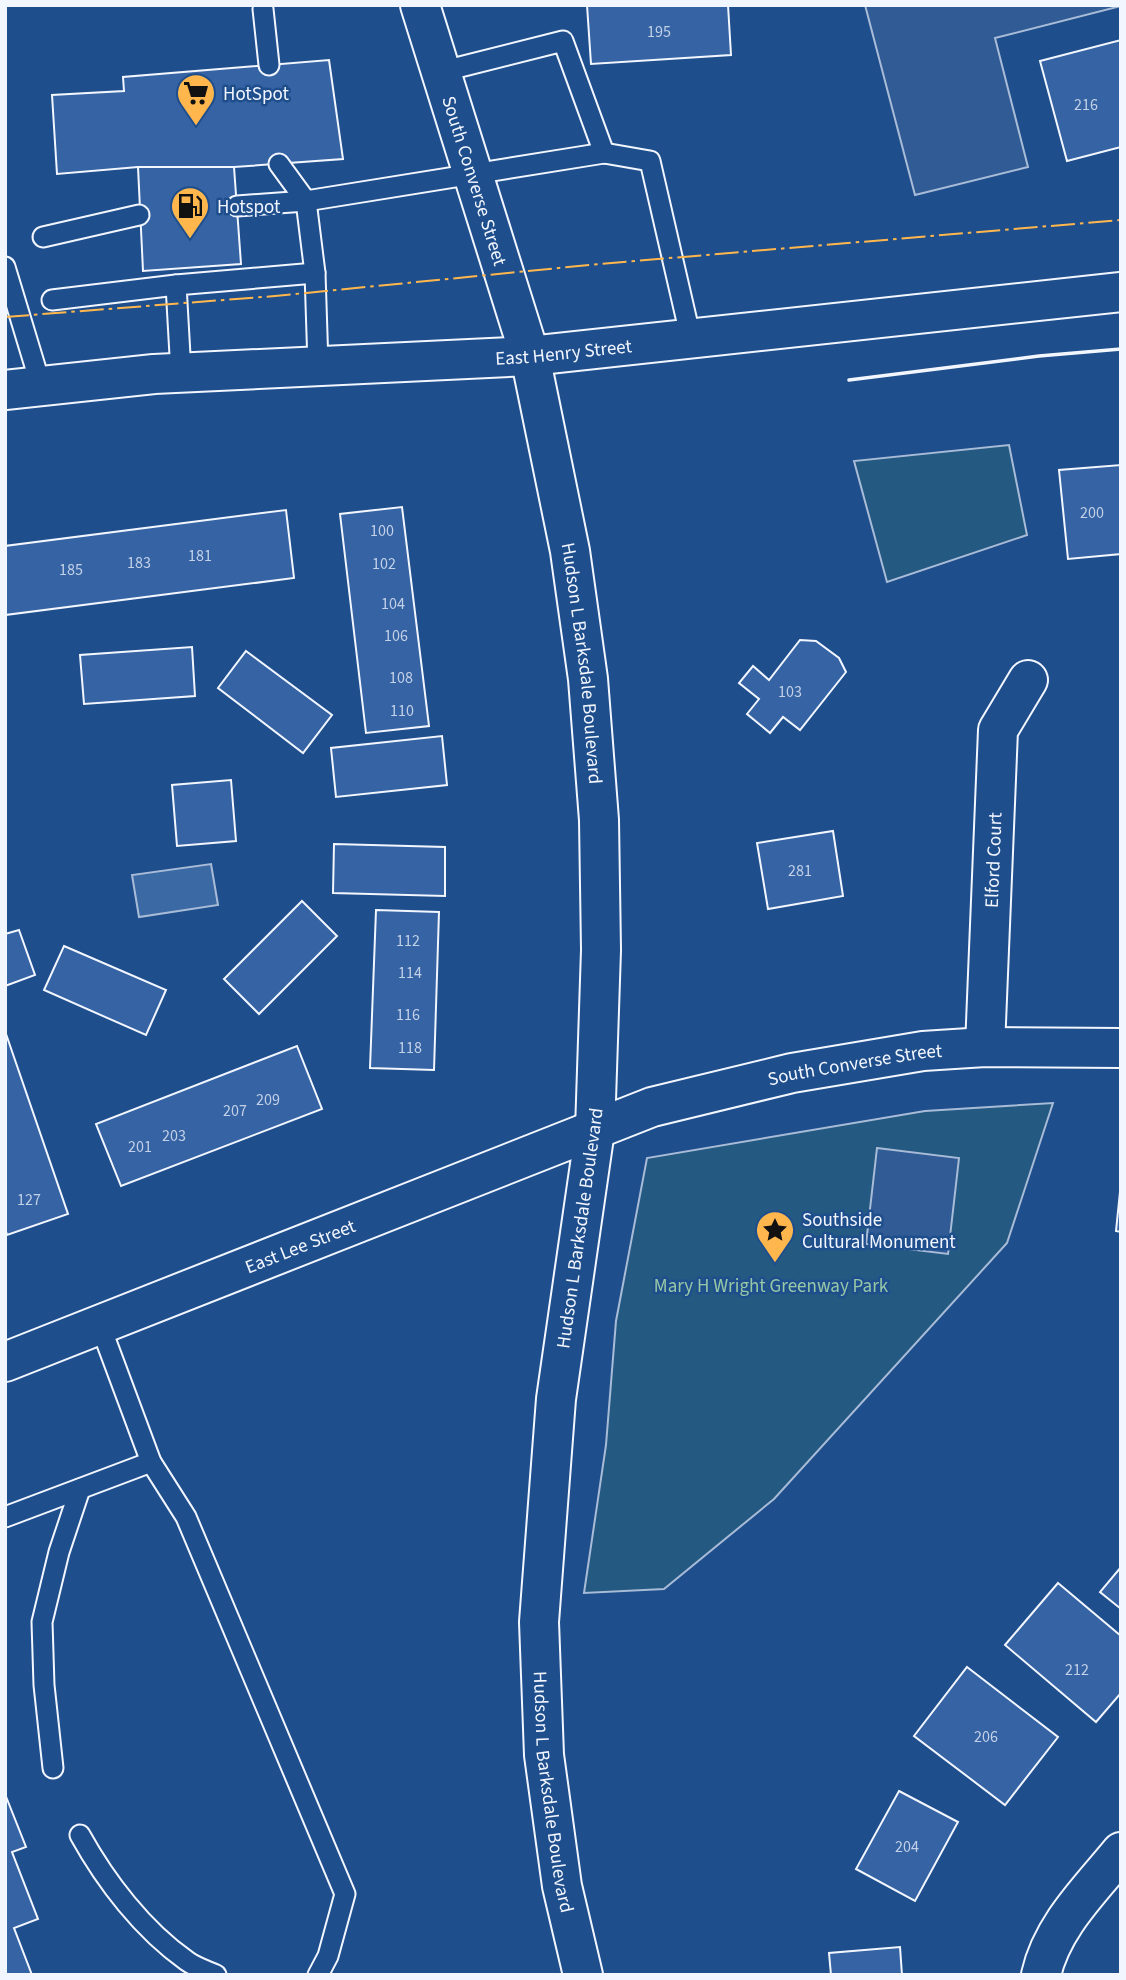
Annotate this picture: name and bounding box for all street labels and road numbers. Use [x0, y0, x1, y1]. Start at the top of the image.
street label: South Converse Street [434, 93, 513, 270]
street label: East Henry Street [495, 333, 634, 373]
street label: Hudson L Barksdale Boulevard [554, 540, 608, 785]
street label: Elford Court [979, 811, 1010, 909]
street label: South Converse Street [765, 1038, 943, 1093]
street label: Hudson L Barksdale Boulevard [550, 1106, 611, 1350]
street label: East Lee Street [241, 1213, 360, 1281]
street label: Hudson L Barksdale Boulevard [526, 1671, 580, 1916]

